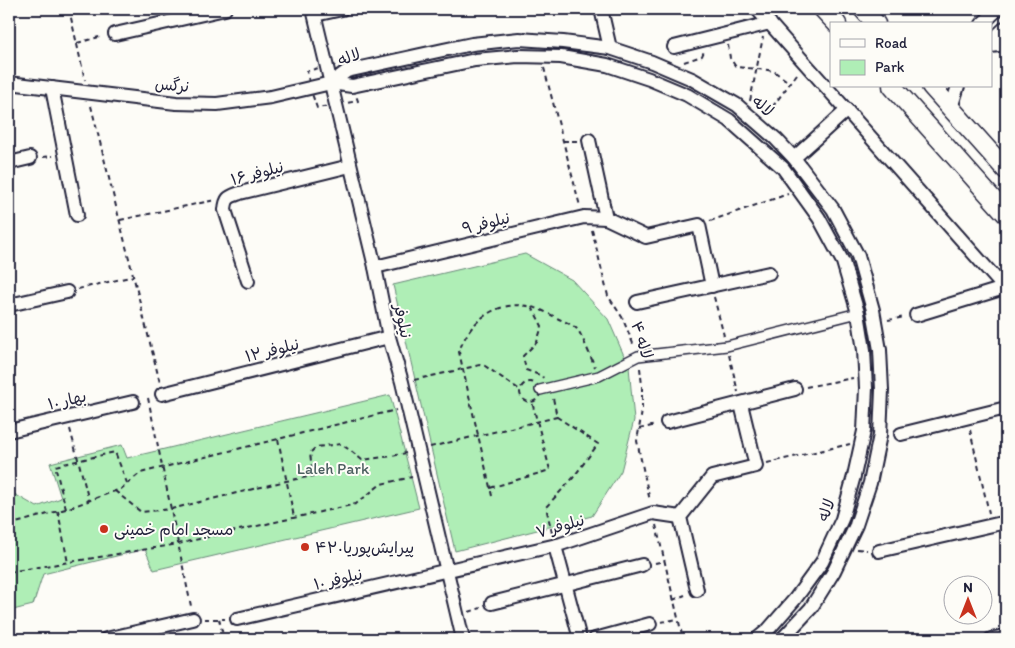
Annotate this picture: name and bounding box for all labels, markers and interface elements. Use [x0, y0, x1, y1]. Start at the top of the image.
legend [830, 22, 992, 88]
text: Road [875, 34, 908, 52]
street label: لاله [335, 44, 363, 70]
text: Park [875, 58, 905, 76]
street label: نرگس [154, 74, 190, 96]
street label: لاله [748, 91, 778, 121]
street label: نیلوفر ۱۶ [229, 157, 286, 190]
street label: نیلوفر ۹ [460, 208, 512, 239]
street label: نیلوفر [389, 300, 416, 340]
street label: لاله ۴ [627, 319, 657, 361]
street label: نیلوفر ۱۲ [243, 334, 301, 367]
street label: بهار ۱۰ [46, 386, 88, 414]
park label: Laleh Park [297, 459, 370, 478]
street label: لاله [813, 496, 839, 524]
street label: نیلوفر ۷ [534, 510, 587, 543]
place label: مسجد امام خمینی [114, 520, 233, 542]
marker: مسجد امام خمینی [98, 523, 110, 535]
place label: پیرایش‌پوریا۴۲۰ [315, 538, 414, 558]
marker: پیرایش‌پوریا۴۲۰ [299, 541, 311, 553]
street label: نیلوفر ۱۰ [312, 564, 364, 595]
north arrow [942, 576, 992, 626]
text: N [963, 579, 973, 596]

